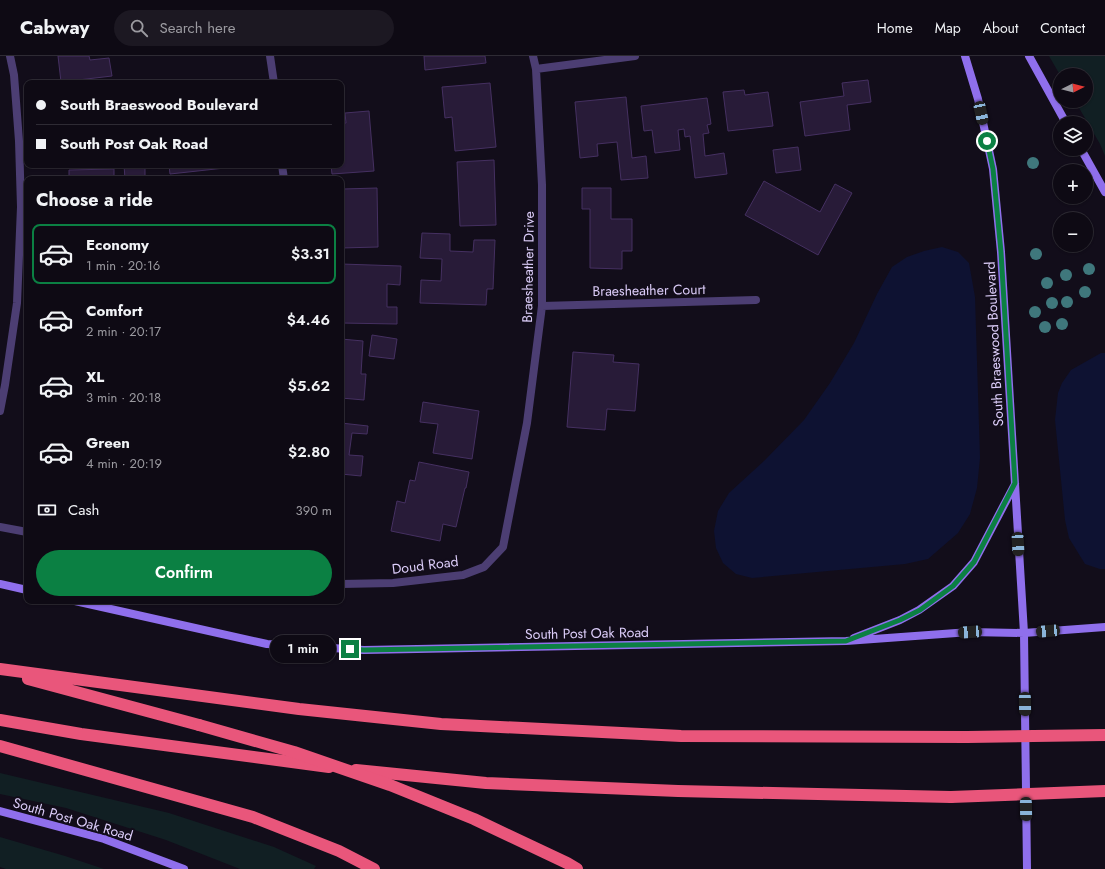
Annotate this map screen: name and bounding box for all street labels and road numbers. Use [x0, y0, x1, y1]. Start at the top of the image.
street label: Braesheather Drive [517, 211, 539, 323]
street label: South Braeswood Boulevard [980, 261, 1008, 427]
street label: Braesheather Court [592, 279, 706, 301]
street label: Doud Road [391, 551, 459, 579]
street label: South Post Oak Road [525, 622, 649, 644]
street label: South Post Oak Road [11, 792, 135, 846]

